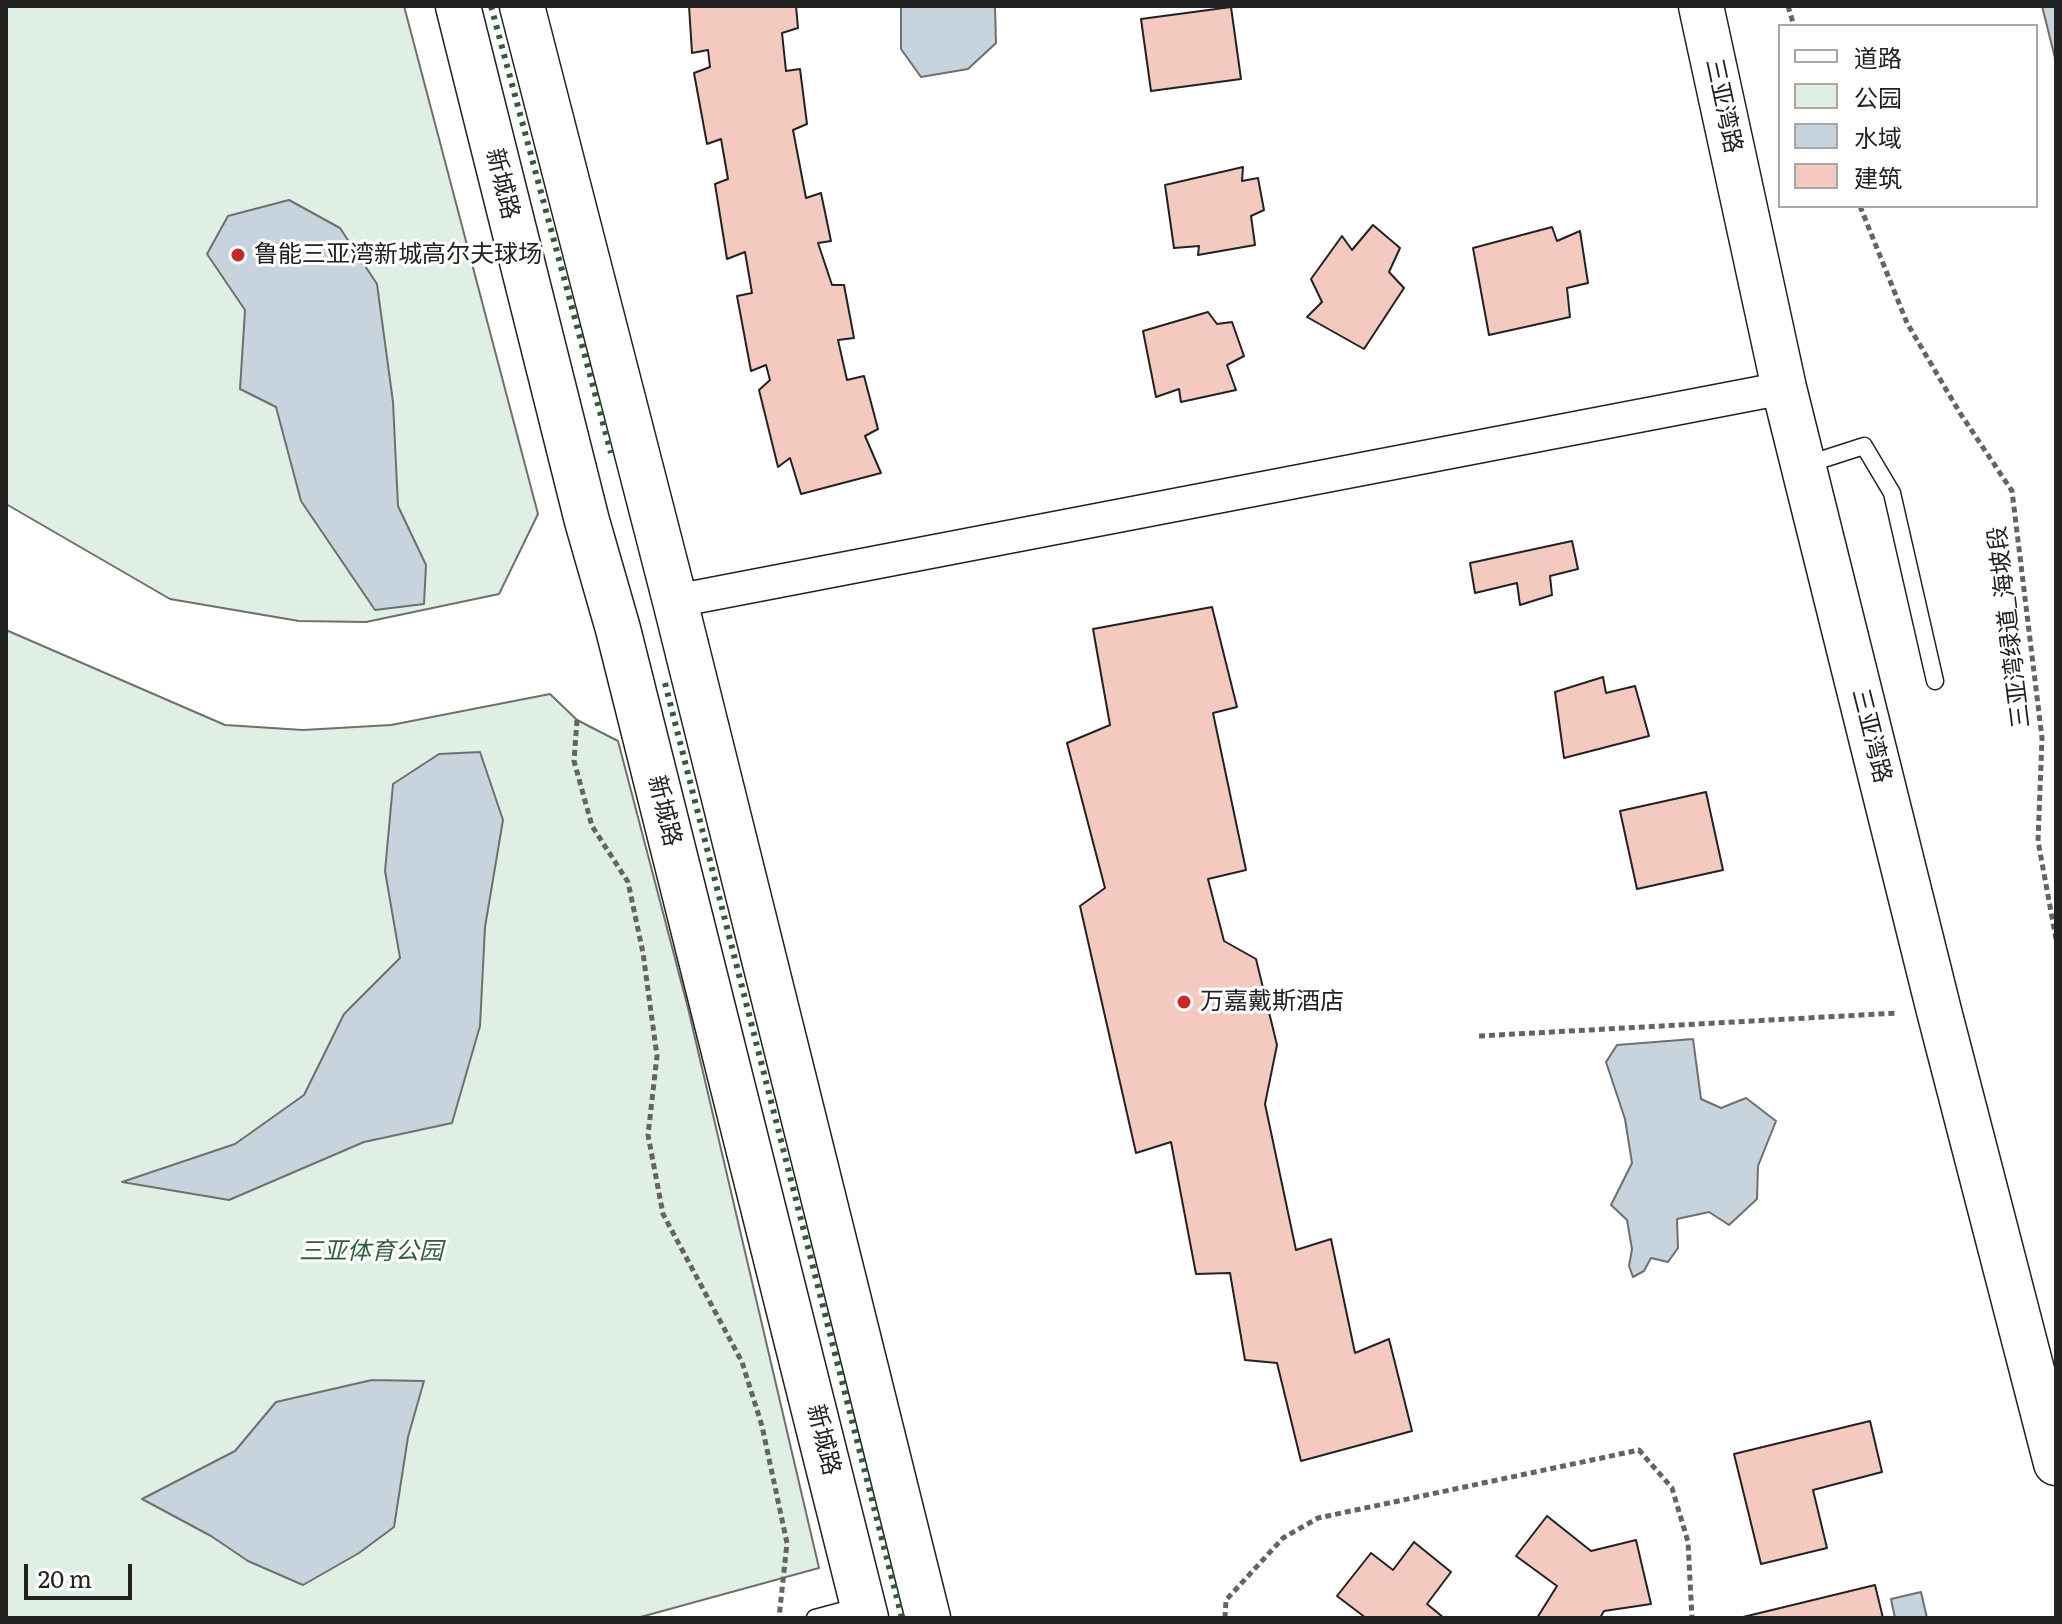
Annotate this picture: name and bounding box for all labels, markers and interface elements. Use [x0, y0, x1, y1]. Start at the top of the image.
legend [1778, 24, 2038, 208]
text: 道路 [1854, 39, 1902, 74]
street label: 三亚湾路 [1699, 56, 1747, 156]
text: 公园 [1854, 79, 1902, 114]
text: 水域 [1854, 119, 1902, 154]
street label: 新城路 [479, 146, 525, 222]
text: 建筑 [1854, 159, 1902, 194]
place label: 鲁能三亚湾新城高尔夫球场 [254, 241, 542, 269]
marker: 鲁能三亚湾新城高尔夫球场 [229, 246, 247, 264]
street label: 三亚湾绿道_海坡段 [1983, 524, 2037, 730]
street label: 三亚湾路 [1845, 686, 1897, 786]
street label: 新城路 [641, 773, 687, 849]
place label: 万嘉戴斯酒店 [1200, 988, 1344, 1016]
marker: 万嘉戴斯酒店 [1175, 993, 1193, 1011]
park label: 三亚体育公园 [299, 1238, 443, 1266]
street label: 新城路 [800, 1402, 846, 1478]
scale bar [28, 1548, 136, 1598]
text: 20 m [38, 1560, 92, 1595]

